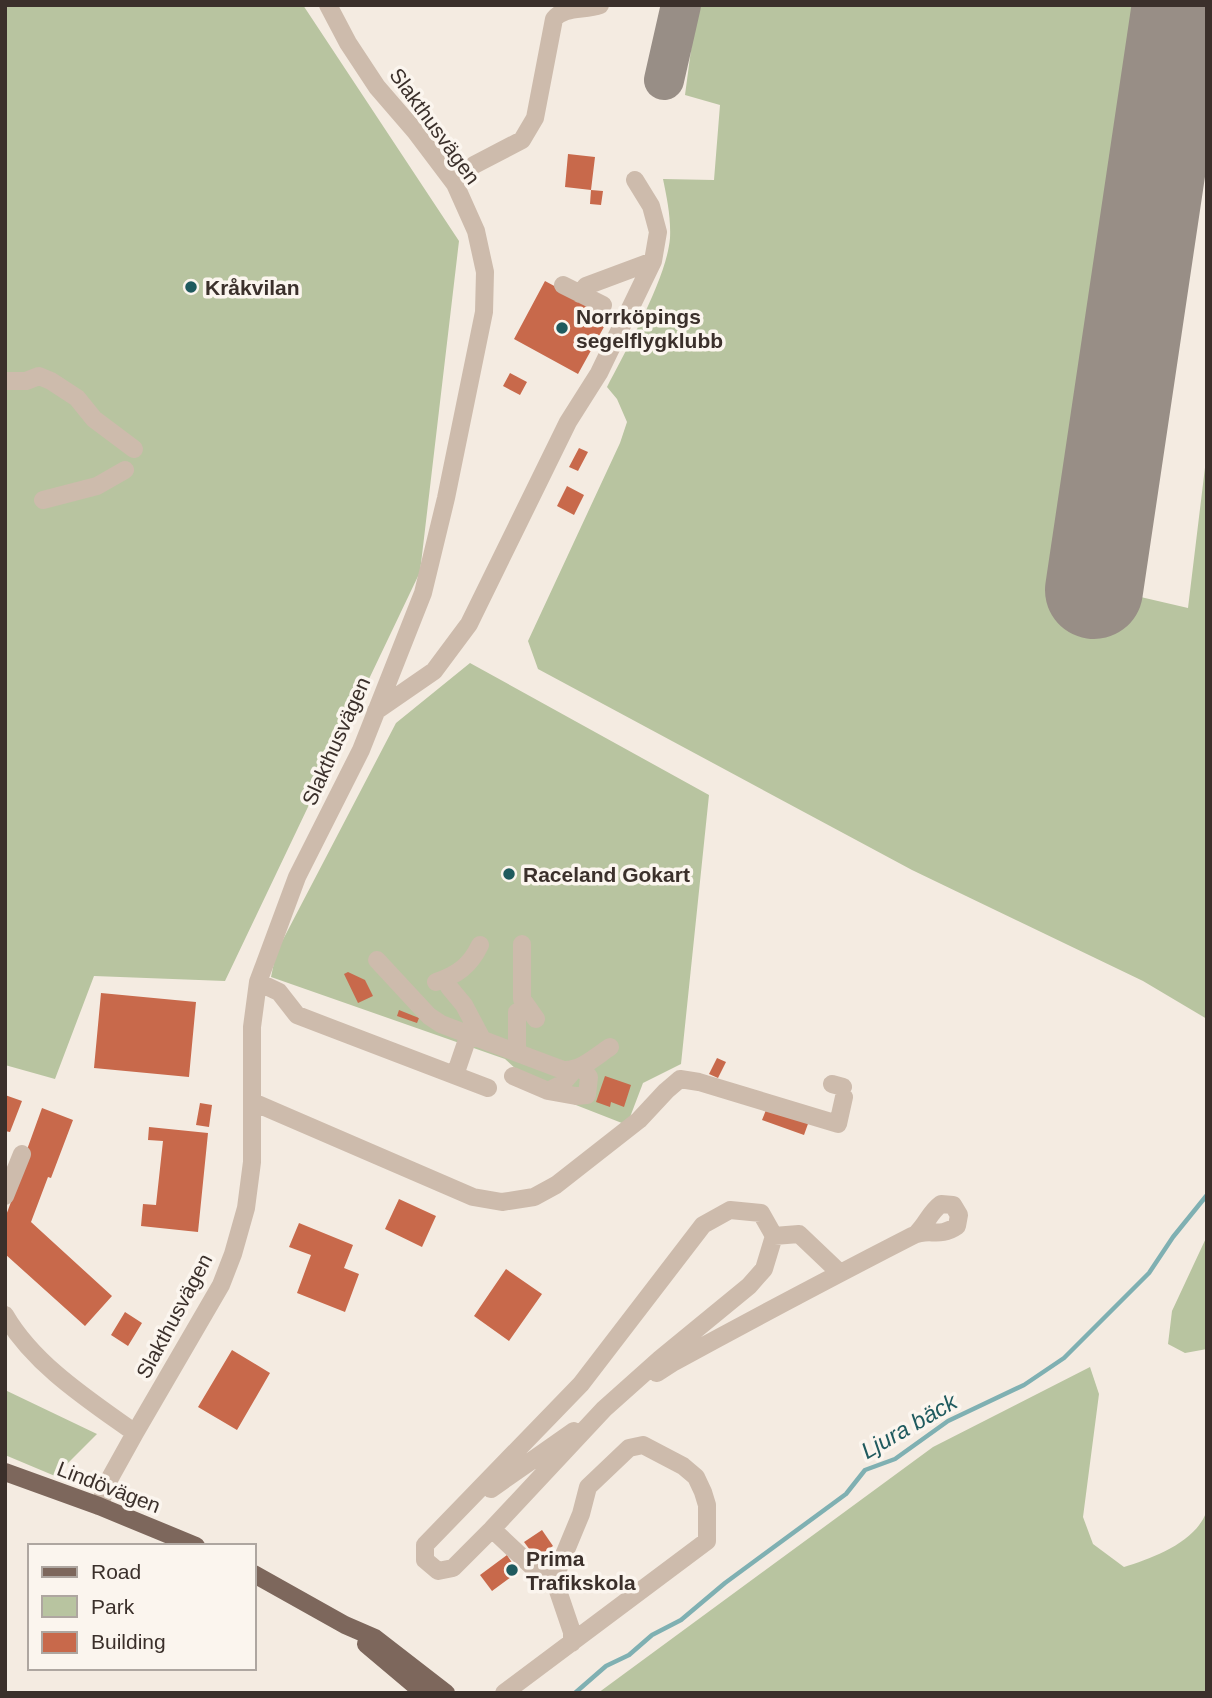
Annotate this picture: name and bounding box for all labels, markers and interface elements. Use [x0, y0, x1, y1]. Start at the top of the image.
street label: Slakthusvägen [385, 64, 485, 188]
place label: Kråkvilan [205, 276, 300, 299]
marker: Kråkvilan [183, 279, 199, 295]
place label: Norrköpings segelflygklubb [576, 305, 723, 352]
marker: Norrköpings segelflygklubb [554, 320, 570, 336]
street label: Slakthusvägen [297, 673, 375, 809]
place label: Raceland Gokart [523, 863, 690, 886]
marker: Raceland Gokart [501, 866, 517, 882]
street label: Slakthusvägen [132, 1250, 216, 1382]
water label: Ljura bäck [857, 1387, 963, 1464]
street label: Lindövägen [54, 1457, 164, 1517]
legend [28, 1544, 256, 1670]
place label: Prima Trafikskola [526, 1547, 636, 1594]
text: Road [91, 1560, 141, 1583]
marker: Prima Trafikskola [504, 1562, 520, 1578]
text: Park [91, 1595, 135, 1618]
text: Building [91, 1630, 166, 1653]

